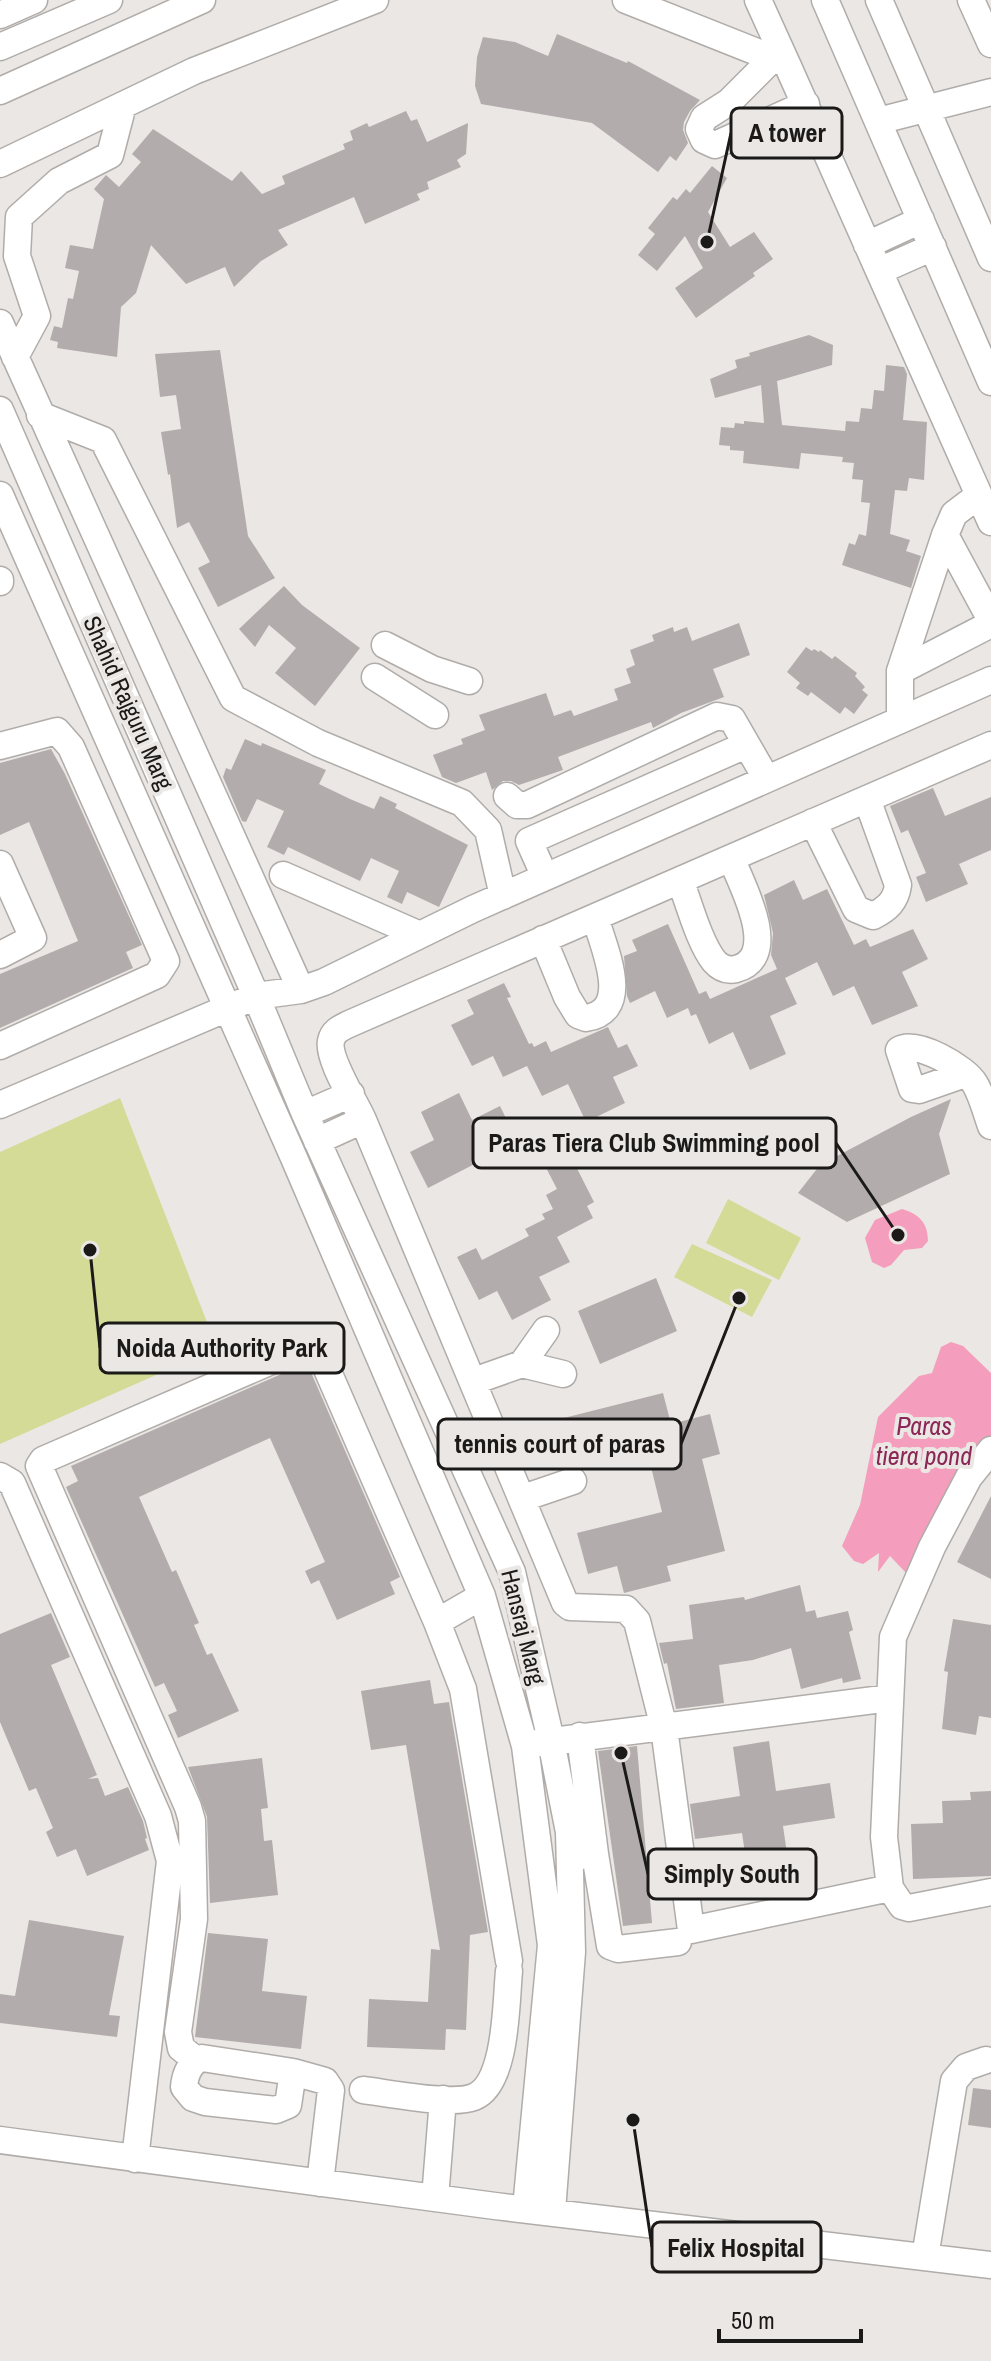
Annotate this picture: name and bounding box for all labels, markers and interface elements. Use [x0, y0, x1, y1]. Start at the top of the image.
callout: A tower [731, 108, 842, 158]
text: A tower [748, 115, 826, 150]
street label: Shahid Rajguru Marg [76, 611, 182, 795]
callout: Paras Tiera Club Swimming pool [473, 1118, 836, 1168]
text: Paras Tiera Club Swimming pool [488, 1125, 820, 1160]
callout: Noida Authority Park [100, 1323, 344, 1373]
text: Noida Authority Park [116, 1330, 328, 1365]
water label: Paras tiera pond [876, 1408, 972, 1473]
callout: tennis court of paras [438, 1419, 681, 1469]
text: tennis court of paras [455, 1426, 665, 1461]
street label: Hansraj Marg [494, 1566, 554, 1688]
callout: Simply South [648, 1849, 816, 1899]
text: Simply South [664, 1856, 800, 1891]
callout: Felix Hospital [652, 2222, 821, 2272]
text: Felix Hospital [667, 2230, 805, 2265]
scale bar [719, 2293, 861, 2343]
text: 50 m [731, 2304, 775, 2336]

